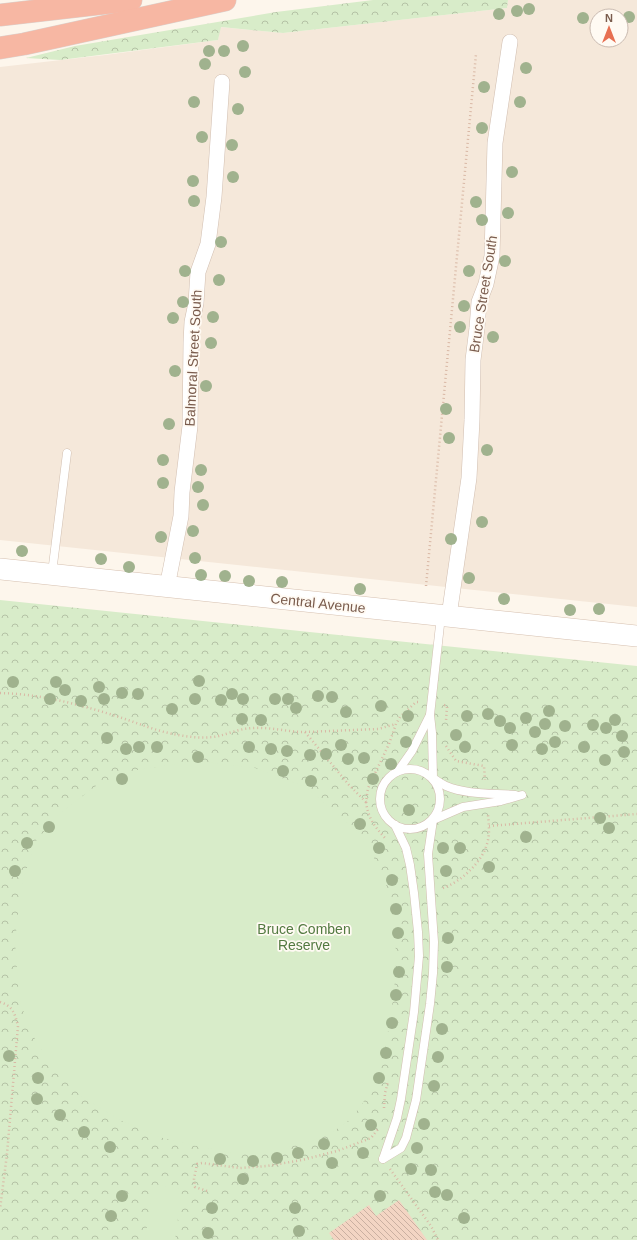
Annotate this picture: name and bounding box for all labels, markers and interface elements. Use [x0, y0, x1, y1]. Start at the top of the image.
north arrow [589, 8, 629, 48]
text: N [605, 12, 613, 24]
street label: Bruce Street South [466, 234, 500, 354]
street label: Balmoral Street South [181, 289, 205, 427]
street label: Central Avenue [270, 590, 367, 616]
park label: Bruce Comben Reserve [257, 921, 351, 953]

